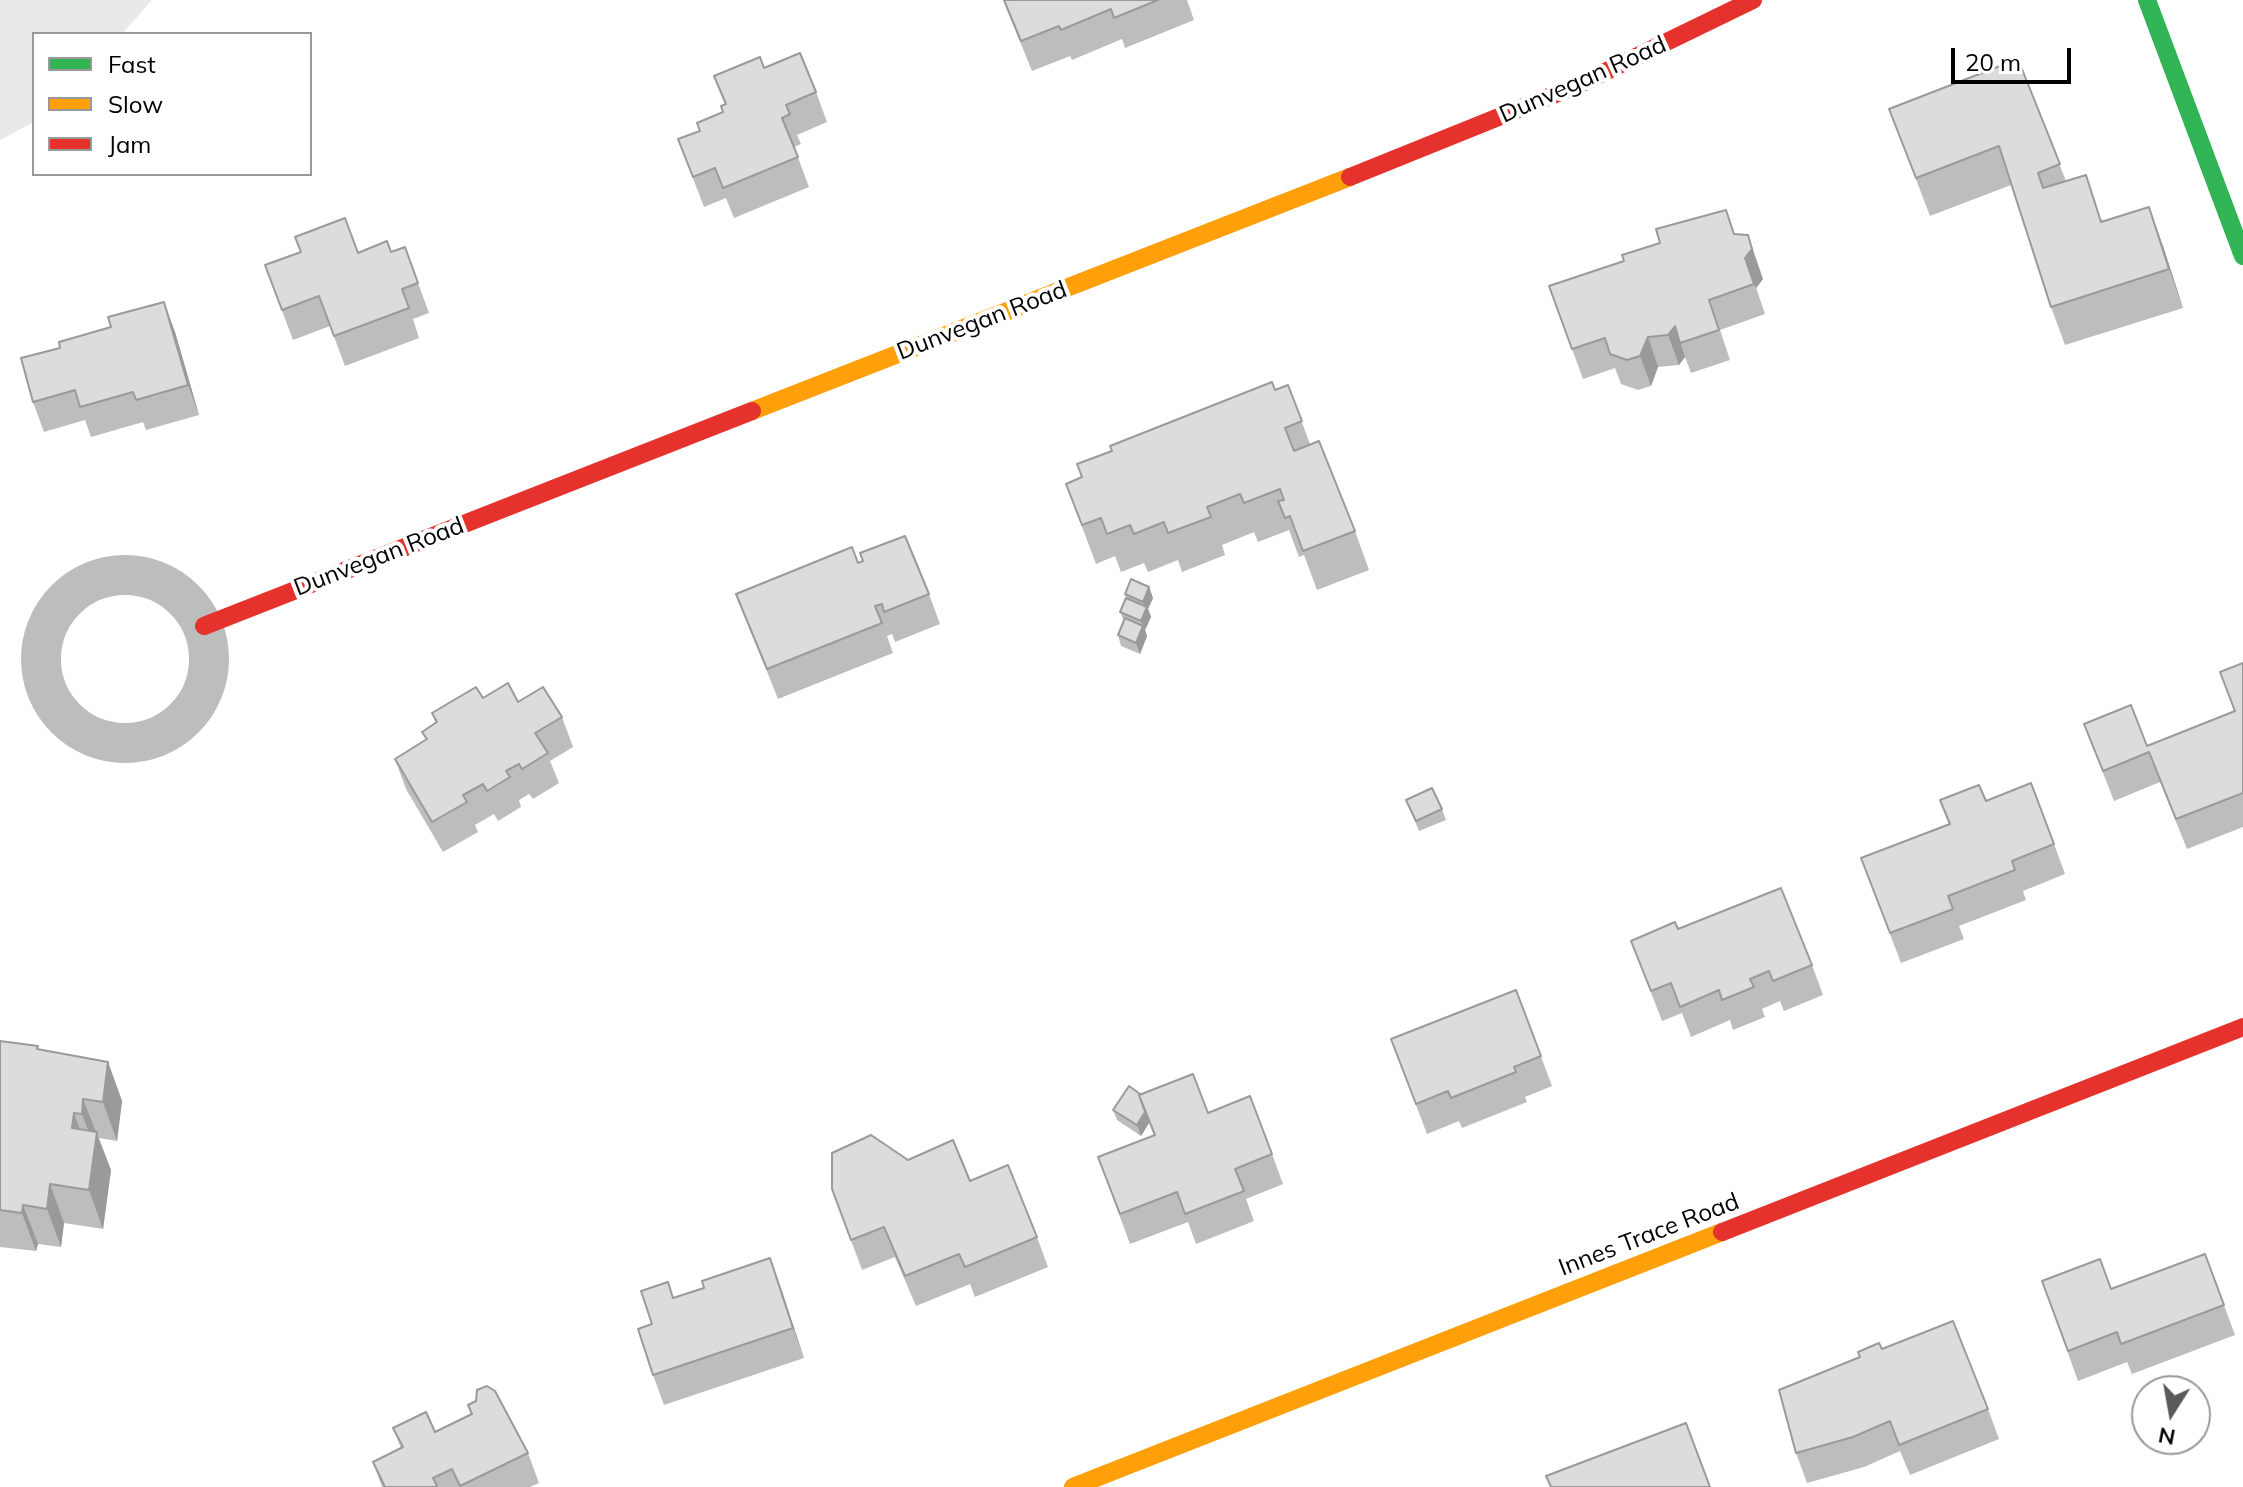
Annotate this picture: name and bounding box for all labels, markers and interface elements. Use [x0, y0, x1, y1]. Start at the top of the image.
street label: Dunvegan Road [1495, 30, 1671, 130]
legend [32, 32, 312, 176]
scale bar [1955, 32, 2075, 82]
text: 20 m [1965, 47, 2021, 77]
text: Fast [108, 49, 156, 79]
text: Slow [108, 89, 163, 119]
text: Jam [108, 129, 151, 159]
street label: Dunvegan Road [893, 275, 1071, 367]
street label: Dunvegan Road [290, 511, 468, 603]
street label: Innes Trace Road [1555, 1187, 1743, 1283]
north arrow [2131, 1375, 2211, 1455]
text: N [2156, 1421, 2178, 1452]

